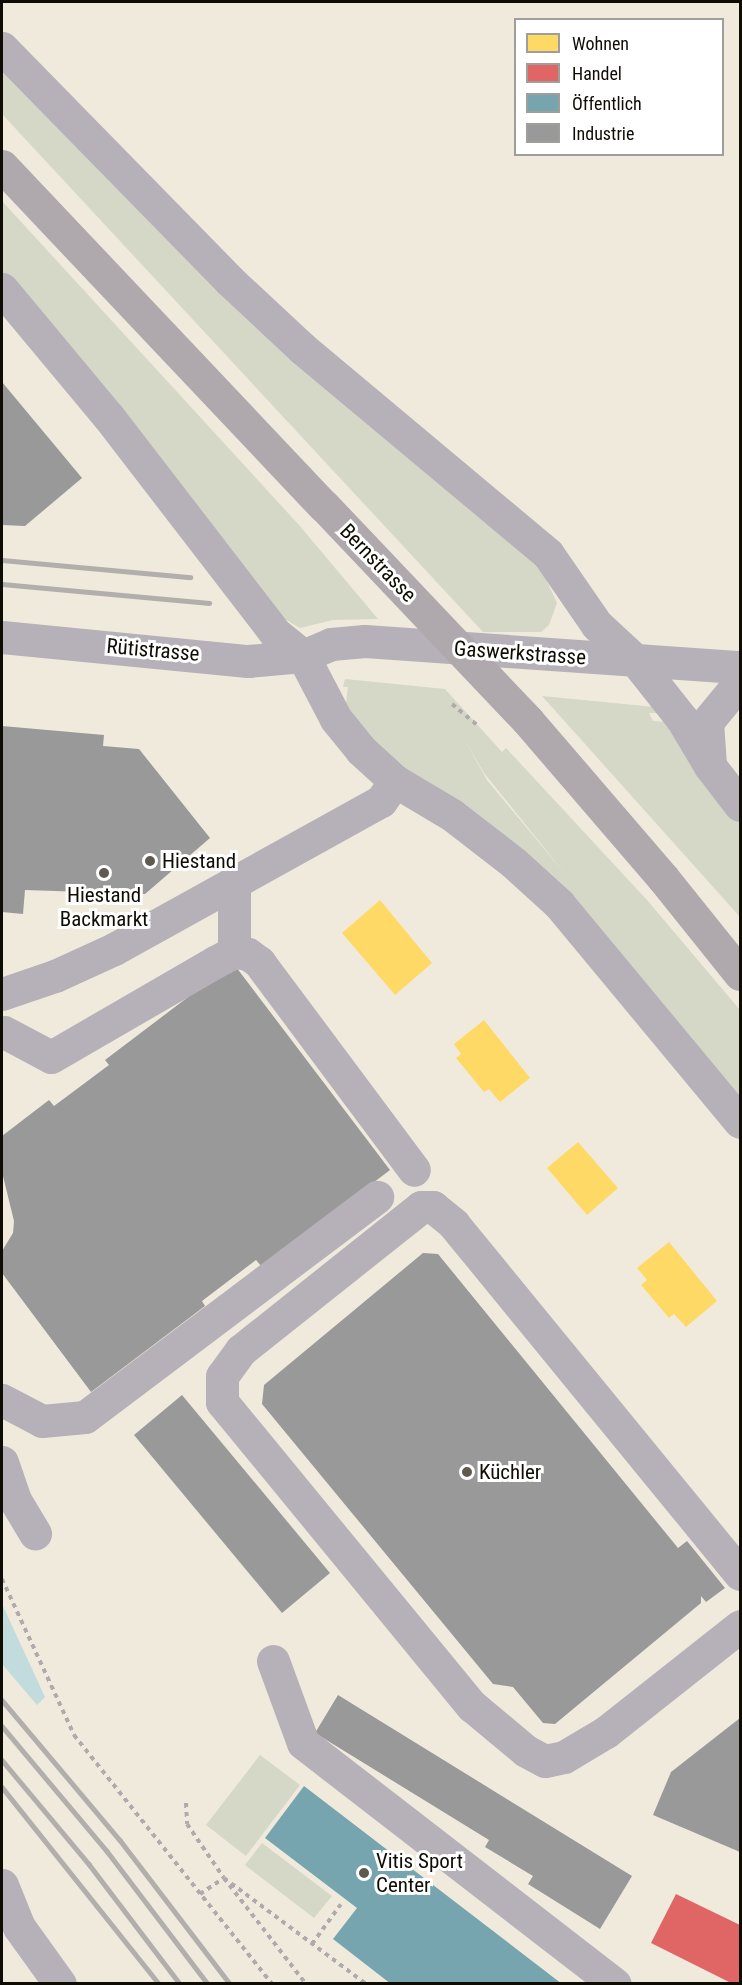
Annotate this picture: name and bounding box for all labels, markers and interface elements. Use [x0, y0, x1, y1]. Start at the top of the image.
legend [514, 18, 724, 156]
text: Wohnen [572, 33, 629, 54]
text: Handel [572, 63, 622, 84]
text: Öffentlich [572, 93, 642, 114]
text: Industrie [572, 123, 634, 144]
street label: Bernstrasse [335, 519, 421, 607]
street label: Rütistrasse [105, 633, 201, 667]
street label: Gaswerkstrasse [453, 636, 587, 670]
place label: Hiestand [162, 848, 236, 874]
marker: Hiestand [143, 854, 157, 868]
marker: Hiestand Backmarkt [97, 866, 111, 880]
place label: Hiestand Backmarkt [60, 882, 148, 932]
place label: Küchler [479, 1459, 541, 1485]
marker: Küchler [460, 1465, 474, 1479]
place label: Vitis Sport Center [376, 1848, 463, 1898]
marker: Vitis Sport Center [357, 1866, 371, 1880]

